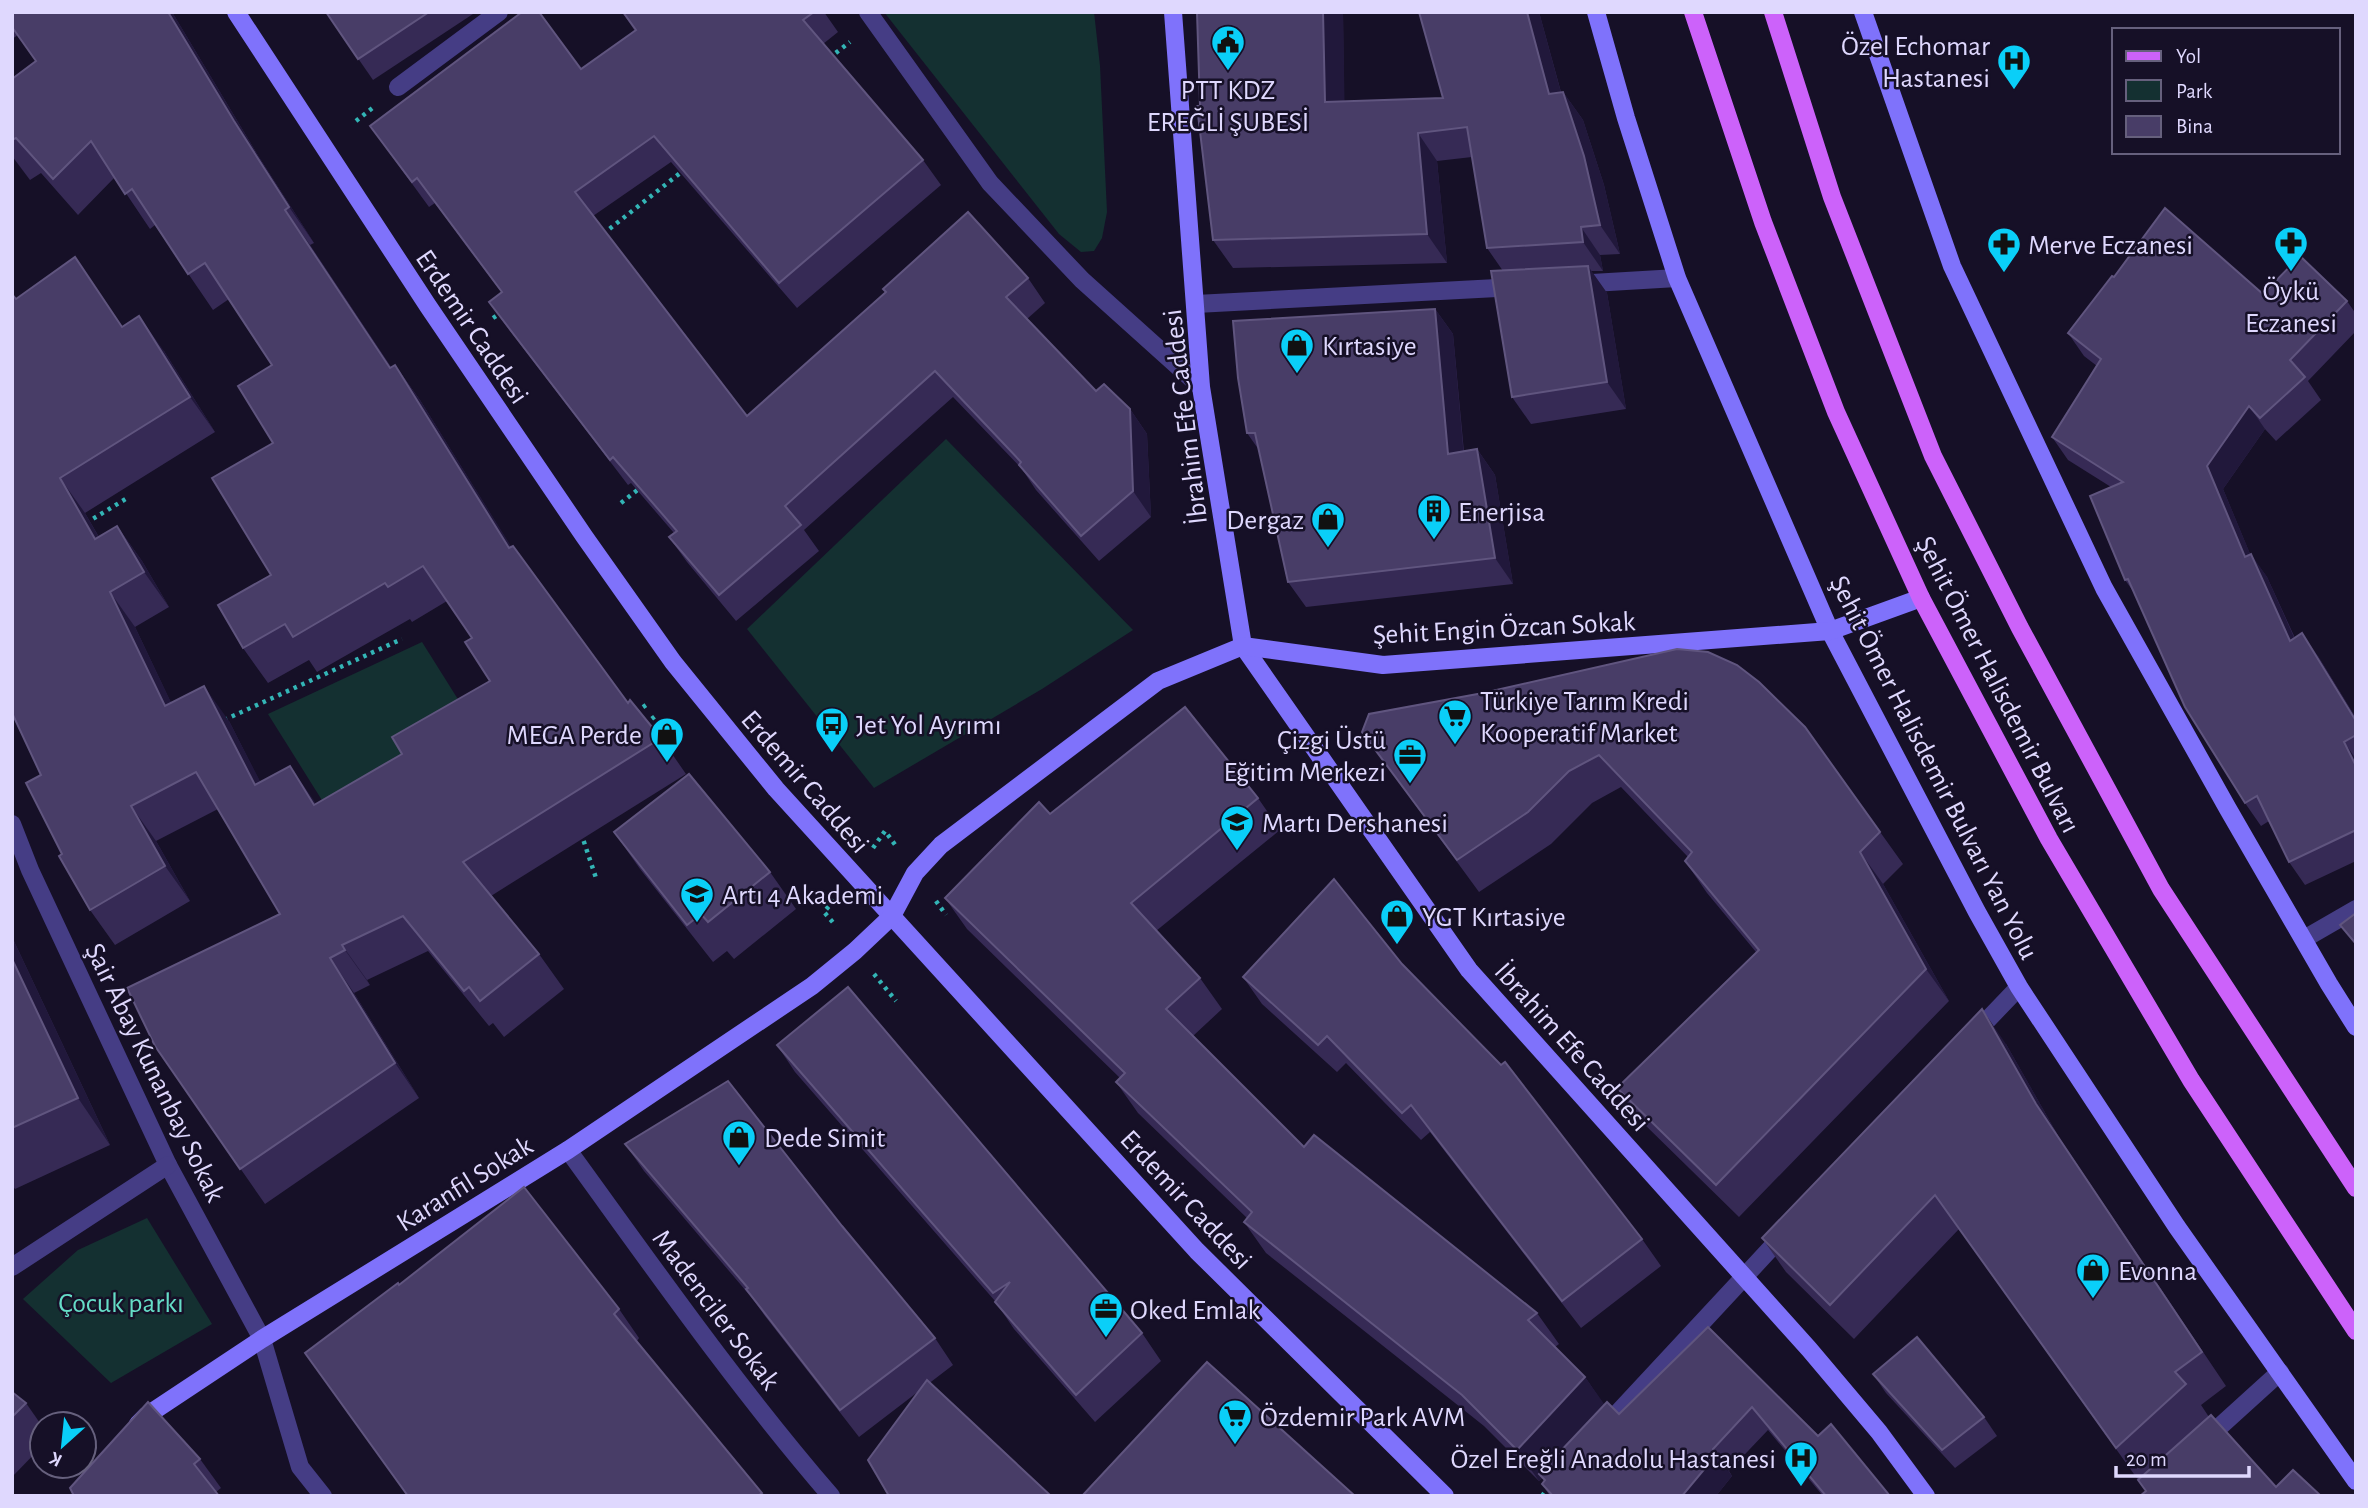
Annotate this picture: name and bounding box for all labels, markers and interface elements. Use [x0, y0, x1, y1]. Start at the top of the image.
public building icon: PTT KDZ EREĞLİ ŞUBESİ [1209, 23, 1247, 72]
legend [2112, 28, 2340, 154]
place label: Özel Echomar Hastanesi [1841, 31, 1990, 93]
hospital icon: Özel Echomar Hastanesi [1995, 42, 2033, 91]
text: Yol [2176, 46, 2201, 67]
place label: PTT KDZ EREĞLİ ŞUBESİ [1147, 77, 1309, 137]
text: Park [2176, 81, 2213, 102]
text: Bina [2176, 116, 2213, 137]
pharmacy icon: Öykü Eczanesi [2272, 224, 2310, 273]
pharmacy icon: Merve Eczanesi [1985, 225, 2023, 274]
place label: Merve Eczanesi [2028, 232, 2193, 260]
street label: Erdemir Caddesi [410, 245, 533, 409]
place label: Öykü Eczanesi [2245, 276, 2337, 338]
street label: İbrahim Efe Caddesi [1157, 308, 1213, 526]
shop icon: Kırtasiye [1278, 326, 1316, 375]
place label: Kırtasiye [1322, 333, 1417, 361]
building icon: Enerjisa [1415, 492, 1453, 541]
place label: Enerjisa [1458, 499, 1545, 527]
shop icon: Dergaz [1309, 500, 1347, 549]
place label: Dergaz [1226, 507, 1304, 535]
street label: Şehit Ömer Halisdemir Bulvarı [1910, 531, 2086, 838]
street label: Şehit Ömer Halisdemir Bulvarı Yan Yolu [1824, 571, 2044, 964]
street label: Şehit Engin Özcan Sokak [1372, 606, 1636, 650]
place label: Türkiye Tarım Kredi Kooperatif Market [1480, 688, 1689, 748]
supermarket icon: Türkiye Tarım Kredi Kooperatif Market [1436, 697, 1474, 746]
bus stop icon: Jet Yol Ayrımı [813, 705, 851, 754]
street label: Erdemir Caddesi [735, 706, 874, 859]
place label: Jet Yol Ayrımı [856, 712, 1001, 740]
shop icon: MEGA Perde [648, 715, 686, 764]
place label: MEGA Perde [507, 722, 642, 750]
place label: Çizgi Üstü Eğitim Merkezi [1223, 725, 1386, 787]
office icon: Çizgi Üstü Eğitim Merkezi [1391, 736, 1429, 785]
school or university icon: Martı Dershanesi [1218, 803, 1256, 852]
place label: Martı Dershanesi [1262, 810, 1448, 838]
school or university icon: Artı 4 Akademi [678, 875, 716, 924]
place label: Artı 4 Akademi [722, 882, 883, 910]
shop icon: YGT Kırtasiye [1378, 897, 1416, 946]
place label: YGT Kırtasiye [1422, 904, 1566, 932]
street label: Şair Abay Kunanbay Sokak [79, 939, 229, 1207]
street label: İbrahim Efe Caddesi [1489, 956, 1656, 1137]
shop icon: Dede Simit [720, 1118, 758, 1167]
place label: Dede Simit [764, 1125, 885, 1153]
street label: Erdemir Caddesi [1114, 1125, 1257, 1275]
street label: Karanfil Sokak [392, 1132, 538, 1238]
street label: Madenciler Sokak [646, 1225, 784, 1395]
shop icon: Evonna [2074, 1251, 2112, 1300]
place label: Evonna [2118, 1258, 2197, 1286]
park label: Çocuk parkı [58, 1290, 184, 1318]
office icon: Oked Emlak [1087, 1290, 1125, 1339]
place label: Oked Emlak [1130, 1297, 1261, 1325]
supermarket icon: Özdemir Park AVM [1216, 1397, 1254, 1446]
place label: Özdemir Park AVM [1260, 1402, 1465, 1432]
north arrow [28, 1410, 98, 1480]
scale bar [2116, 1434, 2249, 1478]
hospital icon: Özel Ereğli Anadolu Hastanesi [1782, 1439, 1820, 1488]
place label: Özel Ereğli Anadolu Hastanesi [1451, 1444, 1776, 1474]
text: K [46, 1447, 65, 1470]
text: 20 m [2126, 1449, 2167, 1470]

